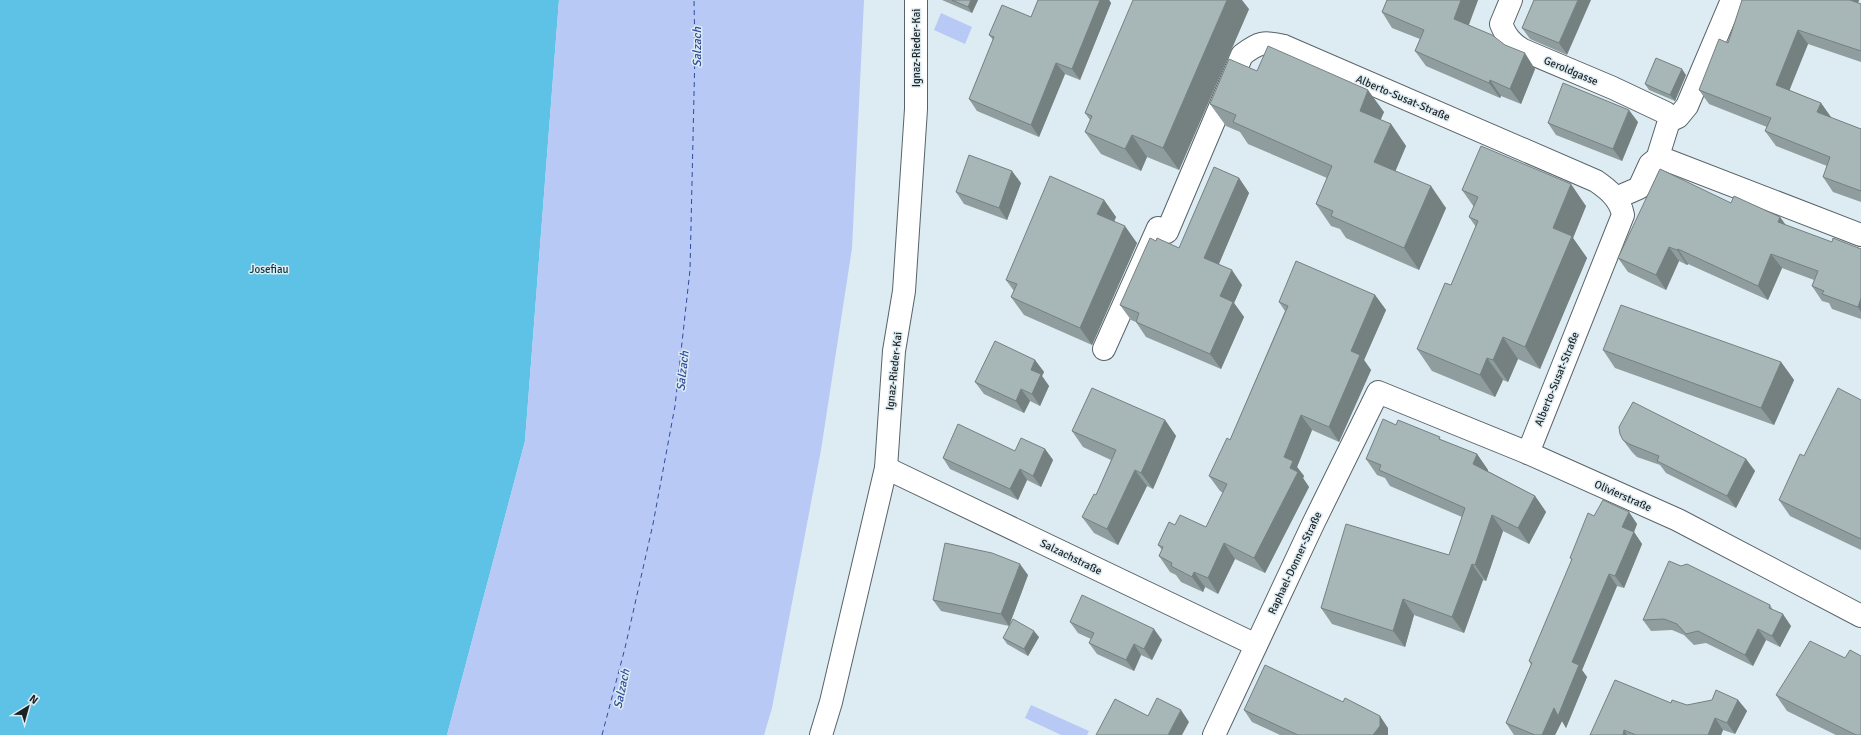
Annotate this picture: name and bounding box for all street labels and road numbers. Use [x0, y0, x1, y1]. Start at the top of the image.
street label: Ignaz-Rieder-Kai [910, 9, 923, 87]
street label: Geroldgasse [1542, 54, 1600, 88]
street label: Alberto-Susat-Straße [1354, 72, 1452, 124]
street label: Alberto-Susat-Straße [1532, 330, 1582, 428]
street label: Ignaz-Rieder-Kai [883, 331, 905, 411]
street label: Olivierstraße [1592, 478, 1654, 514]
street label: Raphael-Donner-Straße [1265, 509, 1325, 617]
street label: Salzachstraße [1038, 536, 1104, 578]

